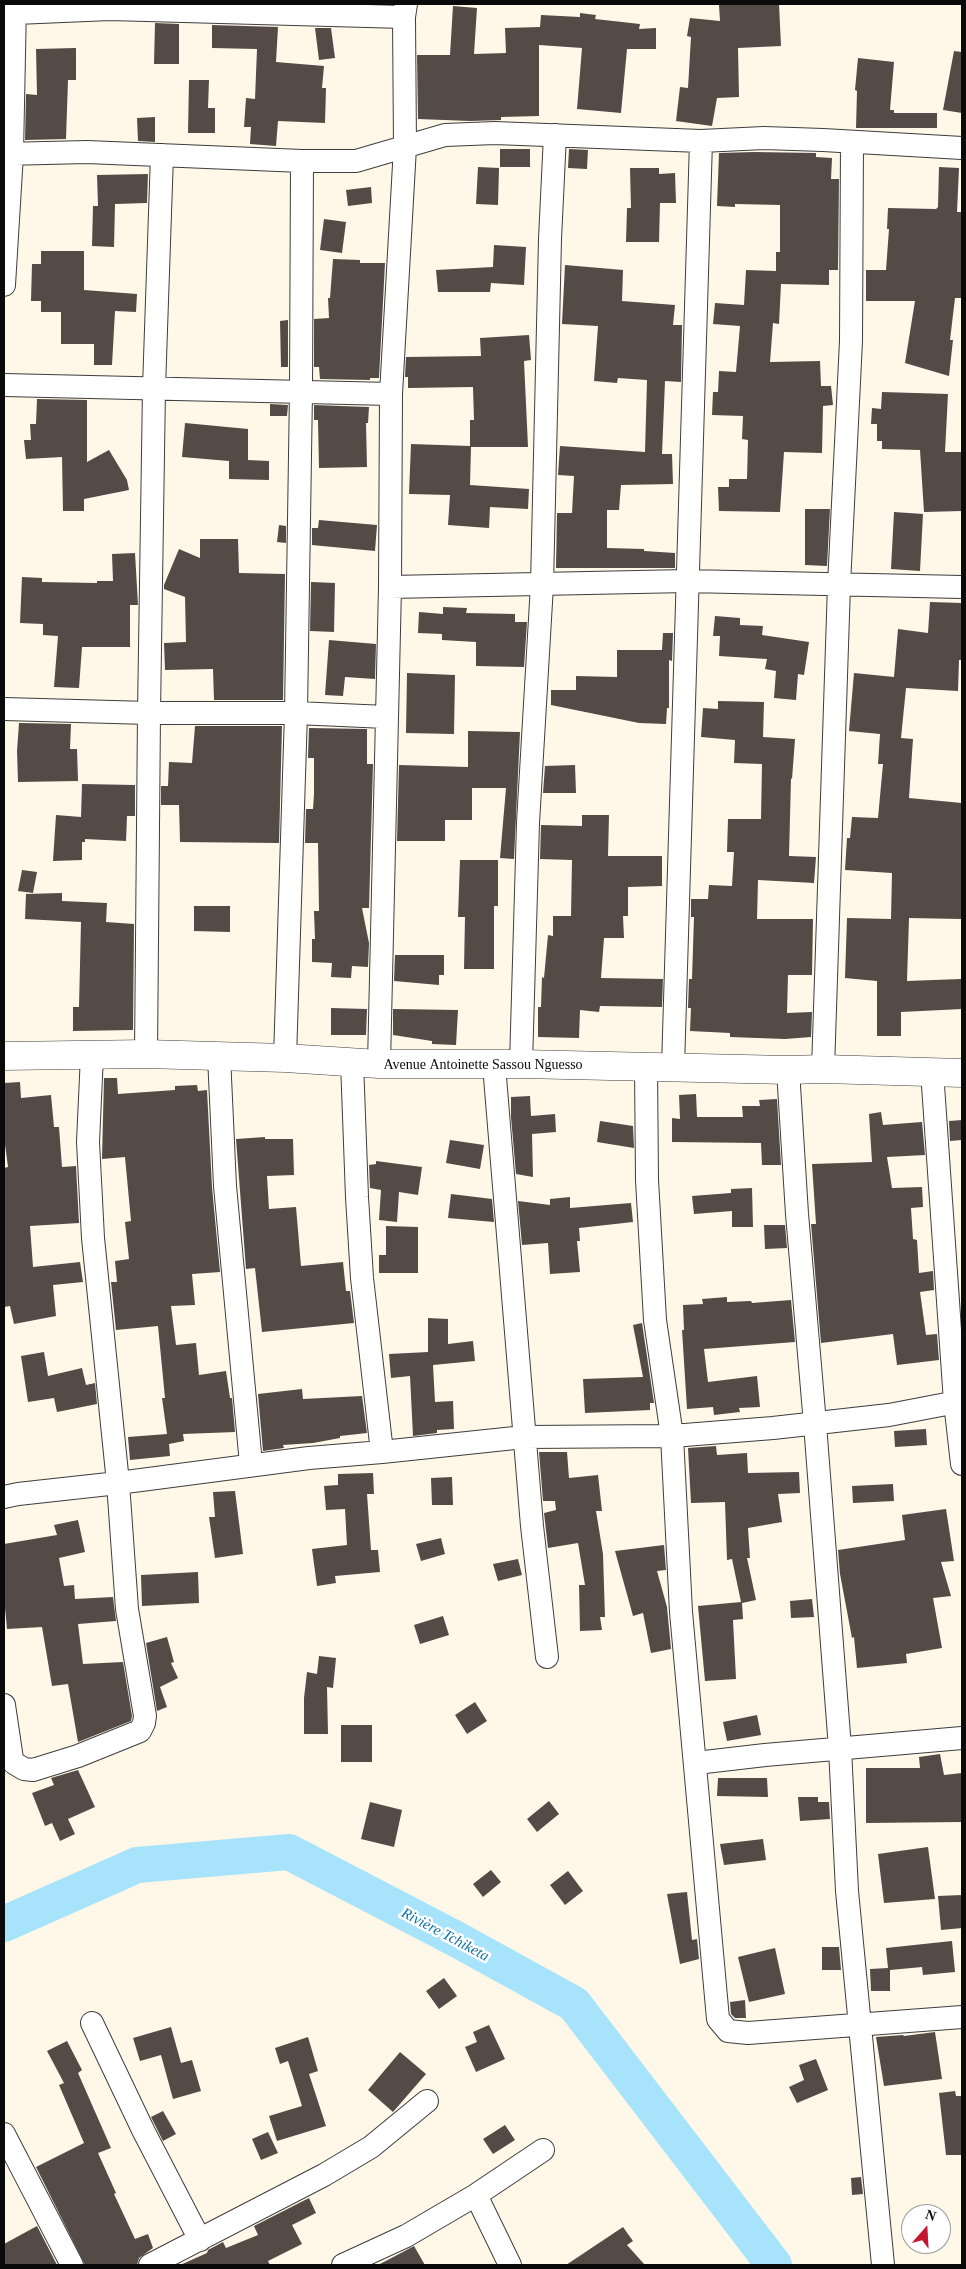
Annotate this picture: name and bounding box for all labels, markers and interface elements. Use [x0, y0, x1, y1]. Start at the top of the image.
street label: Avenue Antoinette Sassou Nguesso [383, 1057, 583, 1073]
water label: Rivière Tchiketa [398, 1904, 492, 1966]
north arrow [901, 2204, 951, 2254]
text: N [923, 2207, 938, 2224]

